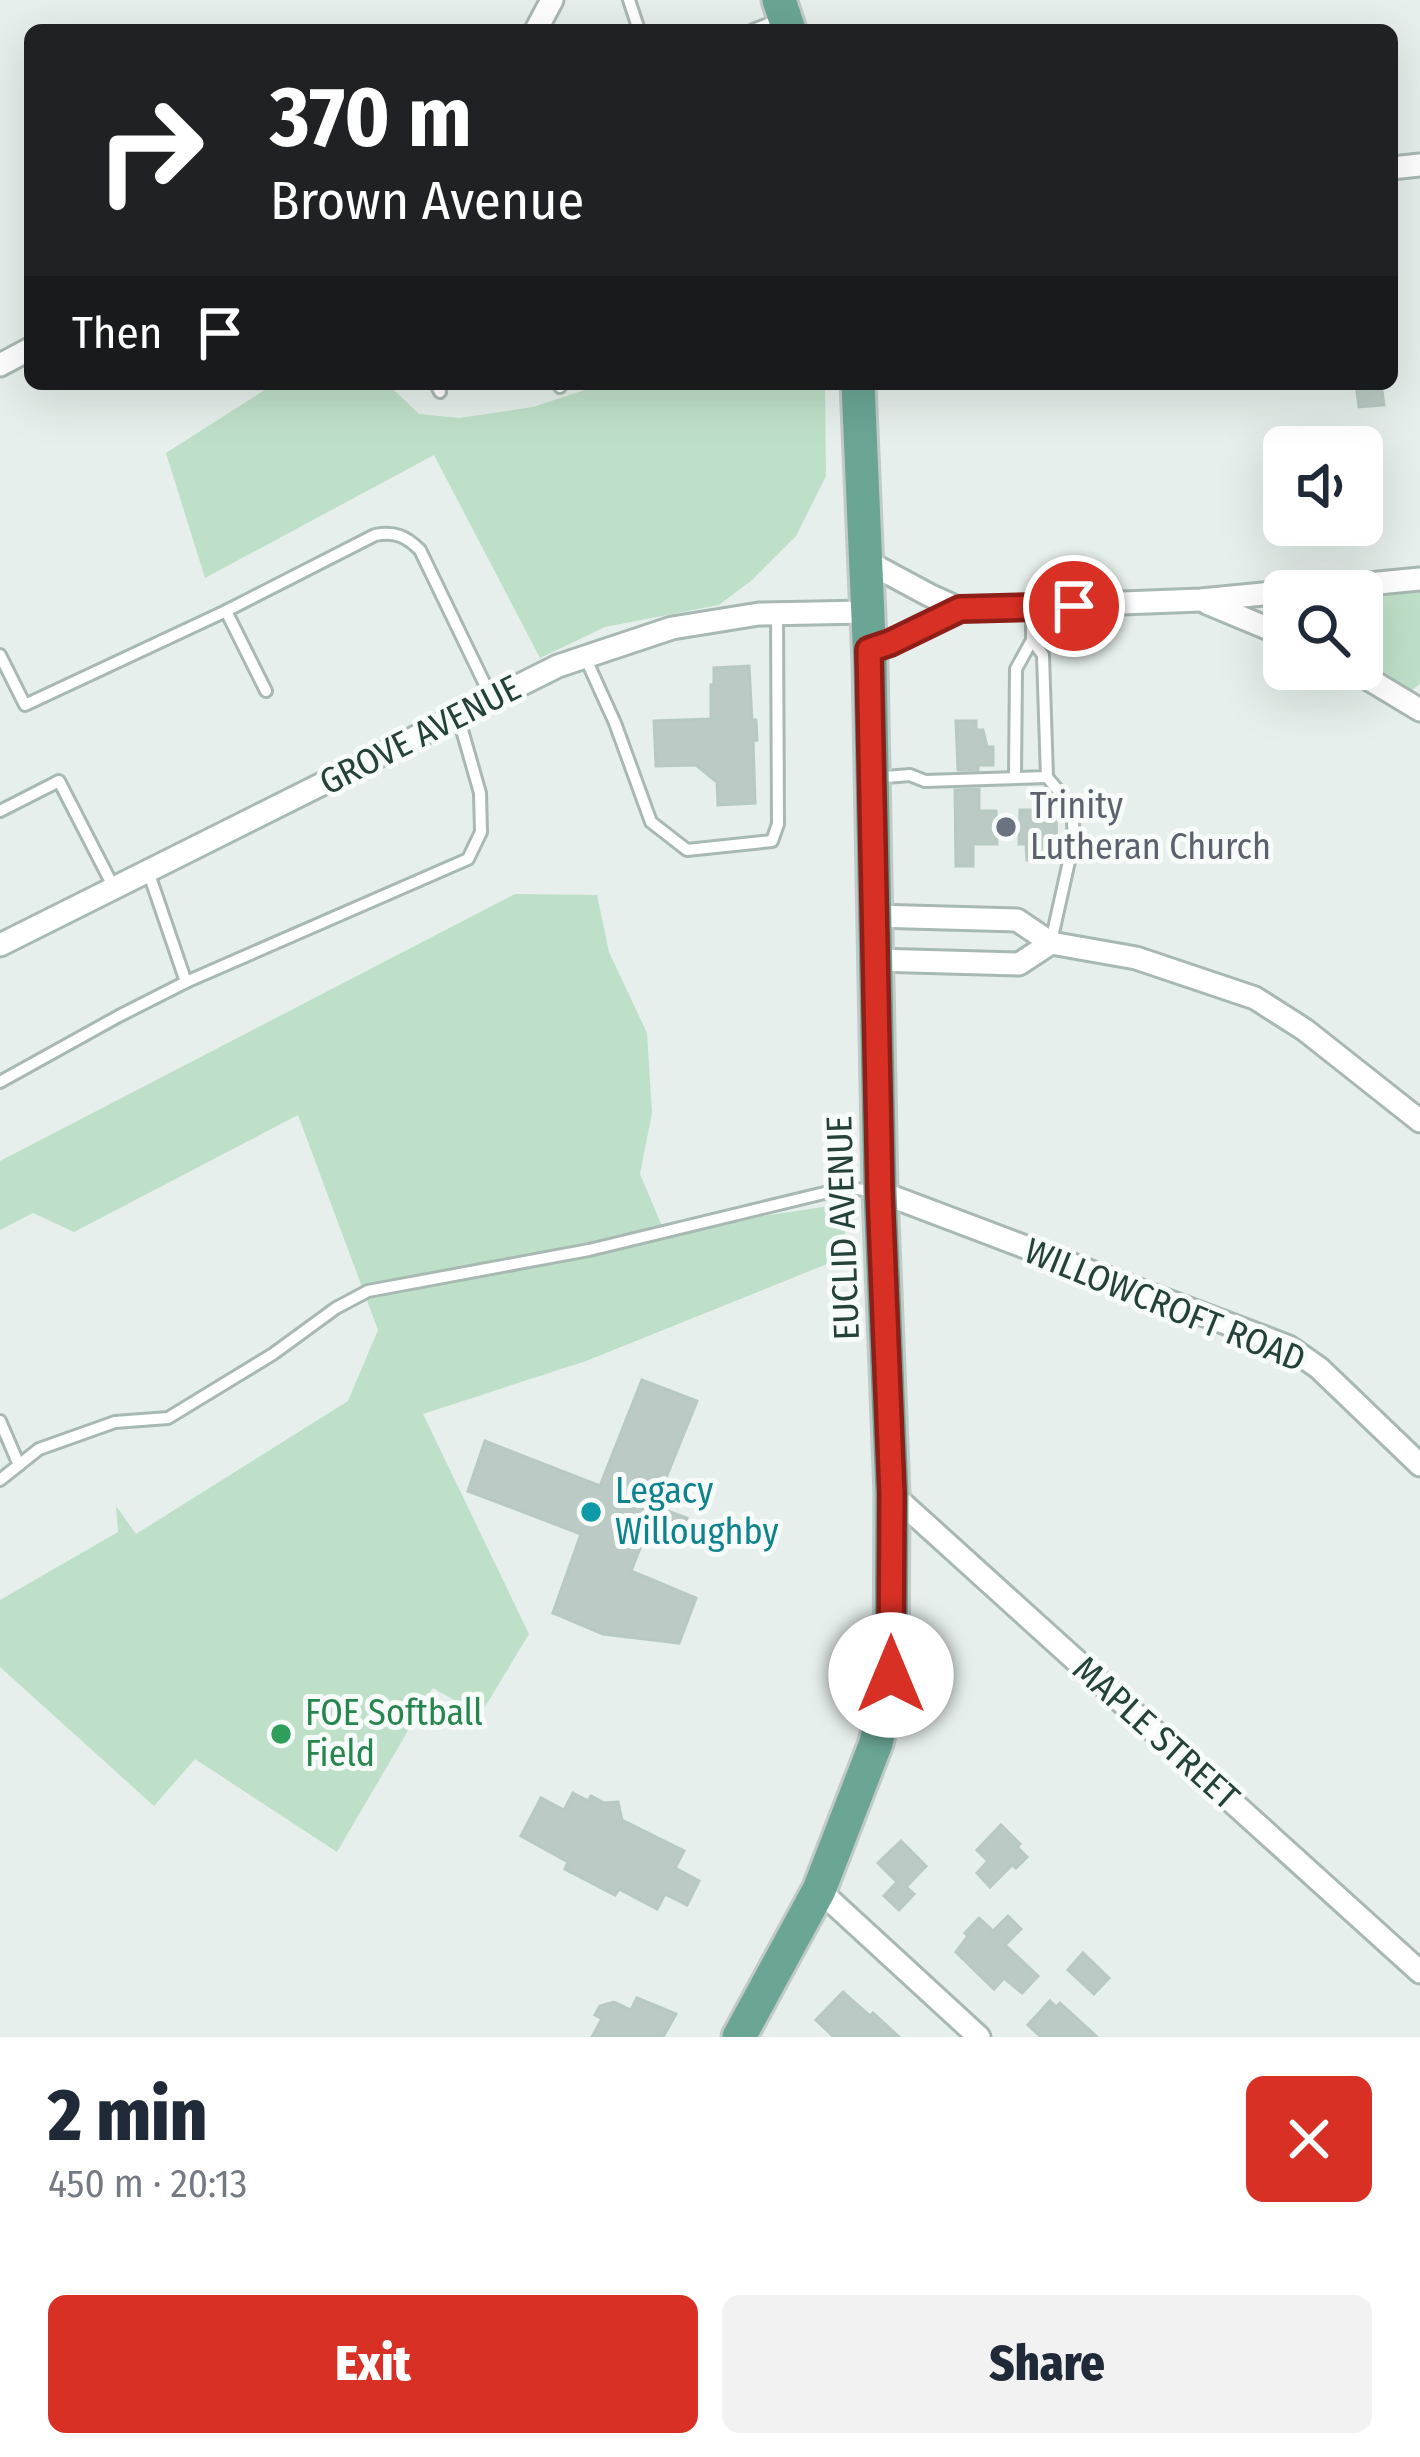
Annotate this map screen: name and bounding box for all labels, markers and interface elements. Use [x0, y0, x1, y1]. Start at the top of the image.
text: 370 m [270, 67, 472, 168]
icon: right [72, 72, 228, 228]
text: Brown Avenue [270, 169, 584, 233]
icon: arrive [187, 300, 253, 366]
text: Then [72, 306, 163, 360]
map controls [1263, 426, 1383, 690]
button: sound [1263, 426, 1383, 546]
pin [1023, 555, 1125, 657]
button: search [1263, 570, 1383, 690]
icon: arrive [1041, 573, 1107, 639]
street label: GROVE AVENUE [312, 666, 528, 804]
place label: Trinity Lutheran Church [1030, 784, 1271, 869]
marker: Trinity Lutheran Church [993, 814, 1019, 840]
street label: EUCLID AVENUE [817, 1115, 869, 1341]
street label: WILLOWCROFT ROAD [1018, 1229, 1312, 1381]
place label: Legacy Willoughby [615, 1469, 779, 1554]
marker: Legacy Willoughby [578, 1499, 604, 1525]
position arrow [828, 1612, 954, 1738]
street label: MAPLE STREET [1064, 1647, 1248, 1819]
place label: FOE Softball Field [305, 1691, 483, 1776]
marker: FOE Softball Field [268, 1721, 294, 1747]
text: 2 min [48, 2073, 207, 2159]
button: close [1246, 2076, 1372, 2202]
text: 450 m · 20:13 [48, 2161, 247, 2207]
button: Exit [48, 2295, 698, 2433]
button: Share [722, 2295, 1372, 2433]

